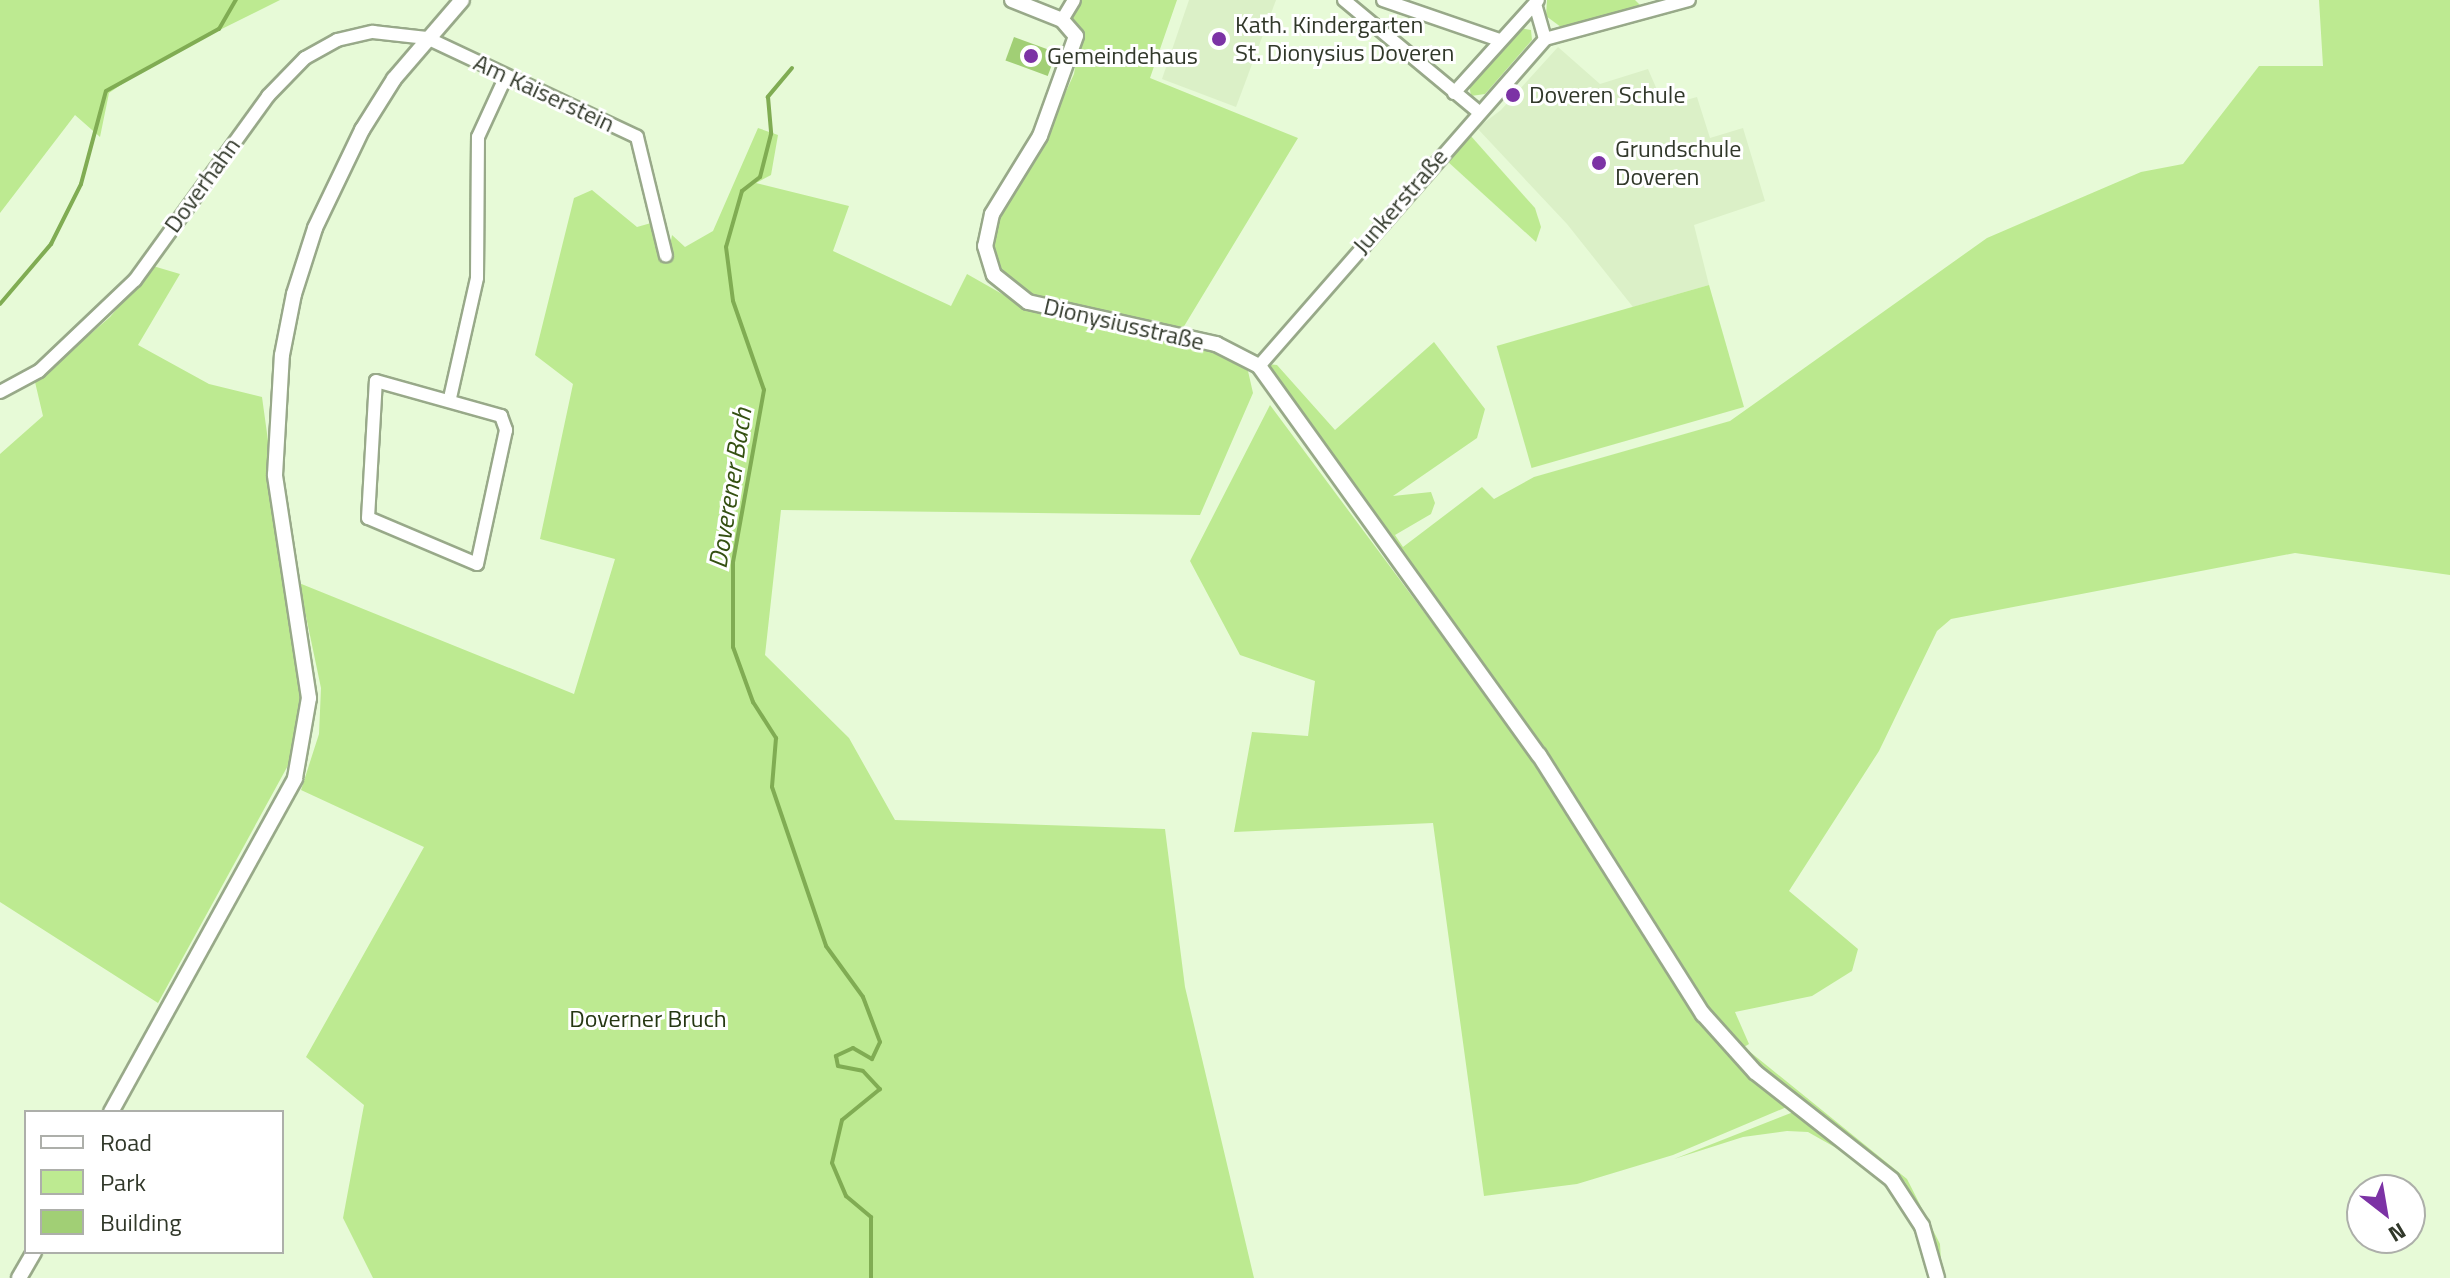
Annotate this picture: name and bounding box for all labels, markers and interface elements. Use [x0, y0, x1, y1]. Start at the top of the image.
place label: Kath. Kindergarten St. Dionysius Doveren [1235, 11, 1454, 67]
marker: Kath. Kindergarten St. Dionysius Doveren [1210, 30, 1228, 48]
place label: Gemeindehaus [1047, 42, 1198, 70]
marker: Gemeindehaus [1022, 47, 1040, 65]
street label: Am Kaiserstein [469, 48, 619, 138]
place label: Doveren Schule [1529, 81, 1686, 109]
marker: Doveren Schule [1504, 86, 1522, 104]
street label: Doverhahn [158, 132, 246, 238]
place label: Grundschule Doveren [1615, 135, 1741, 191]
street label: Junkerstraße [1346, 143, 1454, 259]
marker: Grundschule Doveren [1590, 154, 1608, 172]
street label: Dionysiusstraße [1041, 292, 1207, 356]
water label: Doverener Bach [702, 406, 758, 570]
park label: Doverner Bruch [569, 1005, 727, 1033]
legend [24, 1110, 284, 1254]
text: Road [100, 1124, 152, 1160]
text: Park [100, 1164, 146, 1200]
north arrow [2346, 1174, 2426, 1254]
text: Building [100, 1204, 182, 1240]
text: N [2382, 1214, 2413, 1251]

